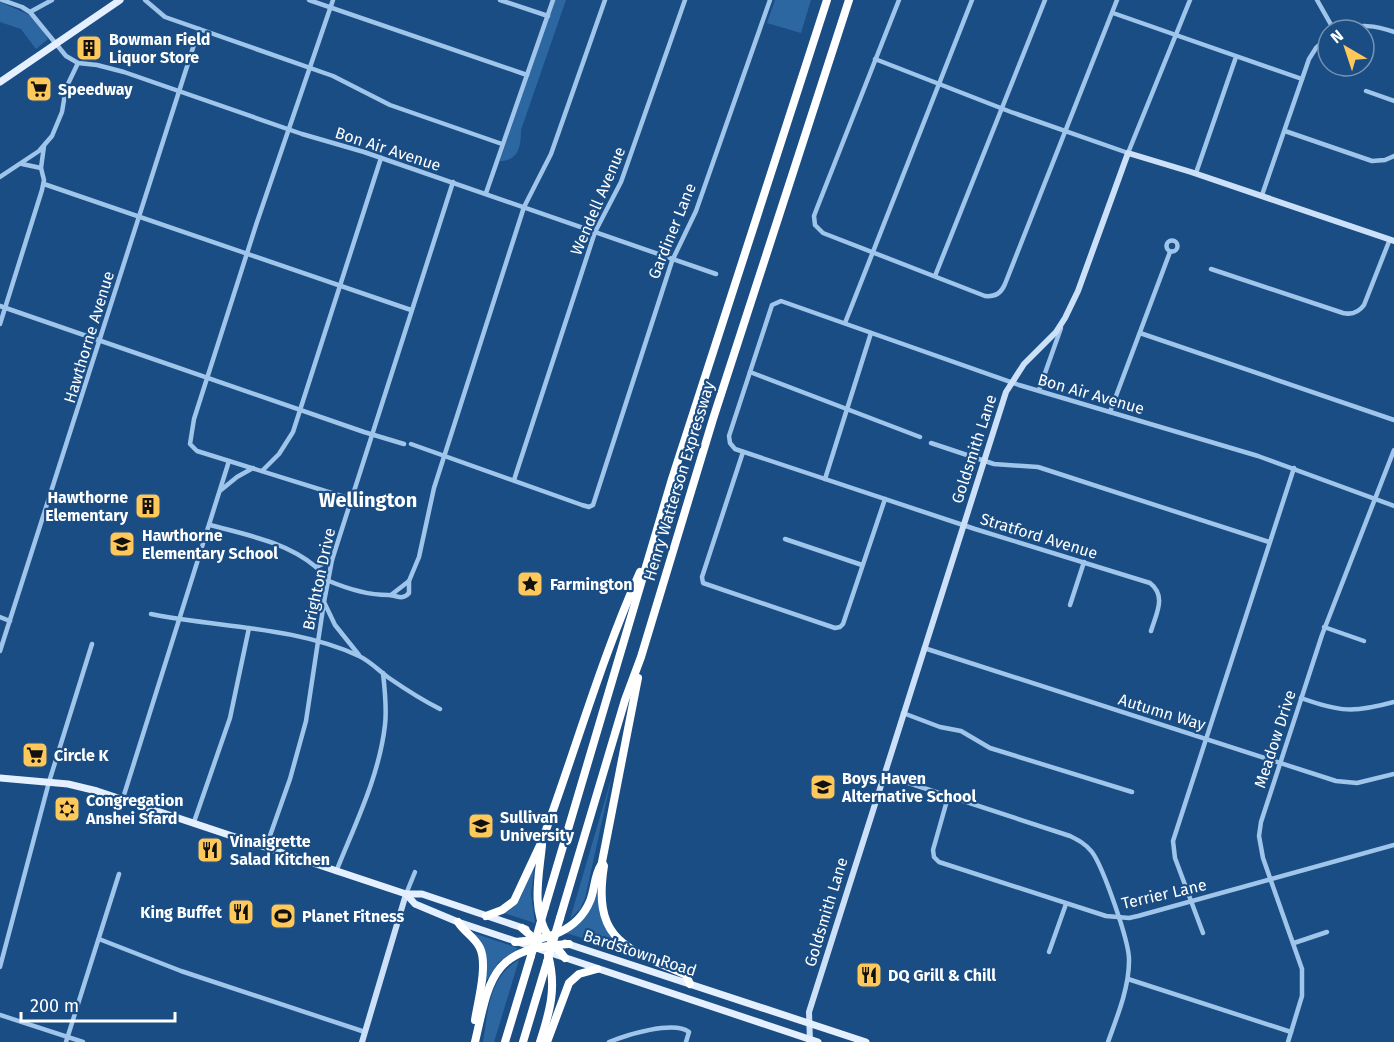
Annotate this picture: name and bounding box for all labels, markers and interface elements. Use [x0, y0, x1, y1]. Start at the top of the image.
north arrow [1316, 18, 1376, 78]
text: N [1327, 26, 1347, 47]
place label: Bowman Field Liquor Store [109, 30, 210, 67]
building icon: Bowman Field Liquor Store [74, 33, 104, 63]
supermarket icon: Speedway [24, 74, 54, 104]
place label: Speedway [58, 80, 133, 99]
street label: Bon Air Avenue [333, 123, 443, 175]
street label: Wendell Avenue [567, 144, 629, 258]
street label: Gardiner Lane [644, 180, 700, 282]
street label: Hawthorne Avenue [60, 269, 118, 405]
street label: Bon Air Avenue [1036, 370, 1146, 418]
street label: Henry Watterson Expressway [640, 379, 718, 583]
street label: Goldsmith Lane [947, 392, 1001, 506]
place label: Hawthorne Elementary [45, 488, 129, 525]
district label: Wellington [319, 488, 417, 512]
building icon: Hawthorne Elementary [133, 491, 163, 521]
street label: Stratford Avenue [978, 509, 1100, 563]
place label: Hawthorne Elementary School [142, 526, 278, 563]
street label: Brighton Drive [299, 526, 339, 632]
school or university icon: Hawthorne Elementary School [107, 529, 137, 559]
place icon: Farmington [515, 569, 545, 599]
place label: Farmington [550, 575, 633, 594]
street label: Meadow Drive [1250, 688, 1300, 790]
street label: Autumn Way [1116, 690, 1208, 734]
supermarket icon: Circle K [20, 740, 50, 770]
place label: Circle K [54, 746, 110, 765]
place label: Boys Haven Alternative School [841, 769, 976, 806]
school or university icon: Boys Haven Alternative School [808, 772, 838, 802]
place label: Congregation Anshei Sfard [85, 791, 184, 828]
synagogue icon: Congregation Anshei Sfard [52, 794, 82, 824]
place label: Sullivan University [500, 808, 575, 845]
school or university icon: Sullivan University [466, 811, 496, 841]
place label: Vinaigrette Salad Kitchen [229, 832, 330, 869]
restaurant icon: Vinaigrette Salad Kitchen [195, 835, 225, 865]
street label: Goldsmith Lane [800, 855, 852, 969]
street label: Terrier Lane [1120, 875, 1208, 913]
restaurant icon: King Buffet [226, 897, 256, 927]
sports icon: Planet Fitness [268, 901, 298, 931]
place label: King Buffet [140, 903, 223, 922]
place label: Planet Fitness [302, 907, 405, 926]
street label: Bardstown Road [581, 926, 699, 980]
restaurant icon: DQ Grill & Chill [854, 960, 884, 990]
place label: DQ Grill & Chill [888, 966, 996, 985]
scale bar [21, 985, 176, 1023]
text: 200 m [30, 995, 79, 1017]

